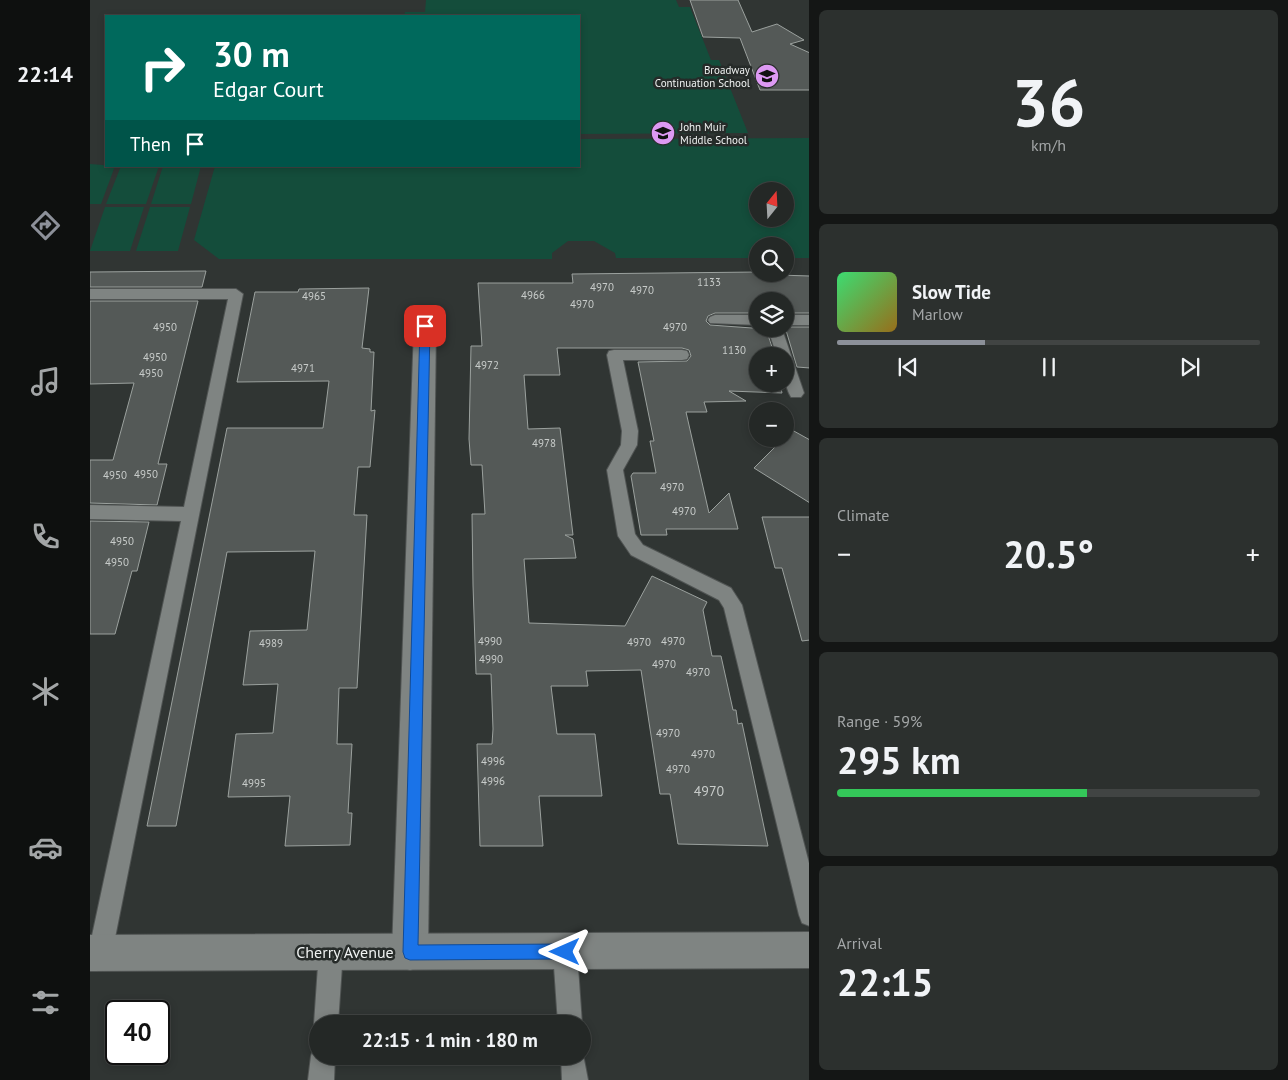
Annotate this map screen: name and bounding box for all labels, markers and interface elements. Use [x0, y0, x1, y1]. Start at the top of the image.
text: 30 m [213, 31, 290, 77]
icon: right [130, 35, 195, 100]
text: 22:14 [17, 60, 73, 88]
text: 36 [1012, 60, 1085, 144]
place label: Broadway Continuation School [655, 63, 751, 90]
school or university icon: Broadway Continuation School [754, 63, 780, 89]
text: Edgar Court [213, 75, 324, 103]
school or university icon: John Muir Middle School [650, 120, 676, 146]
place label: John Muir Middle School [679, 120, 748, 147]
icon: arrive [181, 130, 209, 158]
text: Then [130, 132, 171, 156]
text: km/h [1031, 135, 1066, 155]
north arrow [749, 182, 794, 228]
map controls [749, 182, 794, 447]
icon: directions [28, 208, 63, 243]
button: search [749, 237, 794, 282]
house number: 1133 [697, 275, 721, 289]
house number: 4970 [590, 280, 614, 294]
text: Slow Tide [912, 280, 991, 304]
house number: 4970 [630, 283, 654, 297]
house number: 4966 [521, 288, 545, 302]
house number: 4965 [302, 289, 326, 303]
button: layers [749, 292, 794, 337]
house number: 4970 [570, 297, 594, 311]
text: Marlow [912, 304, 963, 324]
pin [404, 305, 446, 347]
icon: arrive [411, 312, 439, 340]
house number: 4950 [153, 320, 177, 334]
house number: 4970 [663, 320, 687, 334]
house number: 1130 [722, 343, 746, 357]
button: + [749, 347, 794, 392]
house number: 4950 [143, 350, 167, 364]
icon: previous [894, 353, 922, 381]
icon: pause [1035, 353, 1063, 381]
icon: next [1176, 353, 1204, 381]
house number: 4972 [475, 358, 499, 372]
house number: 4971 [291, 361, 315, 375]
icon: music [28, 364, 63, 399]
house number: 4950 [139, 366, 163, 380]
button: − [749, 402, 794, 447]
house number: 4978 [532, 436, 556, 450]
house number: 4950 [134, 467, 158, 481]
house number: 4950 [103, 468, 127, 482]
house number: 4970 [660, 480, 684, 494]
house number: 4970 [672, 504, 696, 518]
text: Climate [837, 505, 889, 525]
icon: phone [28, 519, 63, 554]
text: 20.5° [1003, 529, 1094, 578]
house number: 4950 [110, 534, 134, 548]
text: − [837, 535, 851, 572]
text: + [1246, 535, 1260, 572]
house number: 4950 [105, 555, 129, 569]
house number: 4990 [478, 634, 502, 648]
house number: 4970 [661, 634, 685, 648]
house number: 4970 [627, 635, 651, 649]
house number: 4989 [259, 636, 283, 650]
house number: 4990 [479, 652, 503, 666]
house number: 4970 [652, 657, 676, 671]
house number: 4970 [686, 665, 710, 679]
icon: climate [28, 674, 63, 709]
text: Range · 59% [837, 711, 922, 731]
house number: 4970 [656, 726, 680, 740]
text: 295 km [837, 735, 961, 784]
house number: 4970 [691, 747, 715, 761]
house number: 4996 [481, 754, 505, 768]
house number: 4970 [666, 762, 690, 776]
house number: 4996 [481, 774, 505, 788]
house number: 4995 [242, 776, 266, 790]
house number: 4970 [694, 782, 725, 800]
icon: car [28, 830, 63, 865]
position arrow [538, 925, 590, 977]
text: Arrival [837, 933, 882, 953]
street label: Cherry Avenue [296, 942, 394, 962]
text: 22:15 [837, 957, 933, 1006]
icon: filters [28, 985, 63, 1020]
speed limit sign: 40 [105, 1000, 170, 1065]
text: 22:15 · 1 min · 180 m [362, 1028, 538, 1052]

